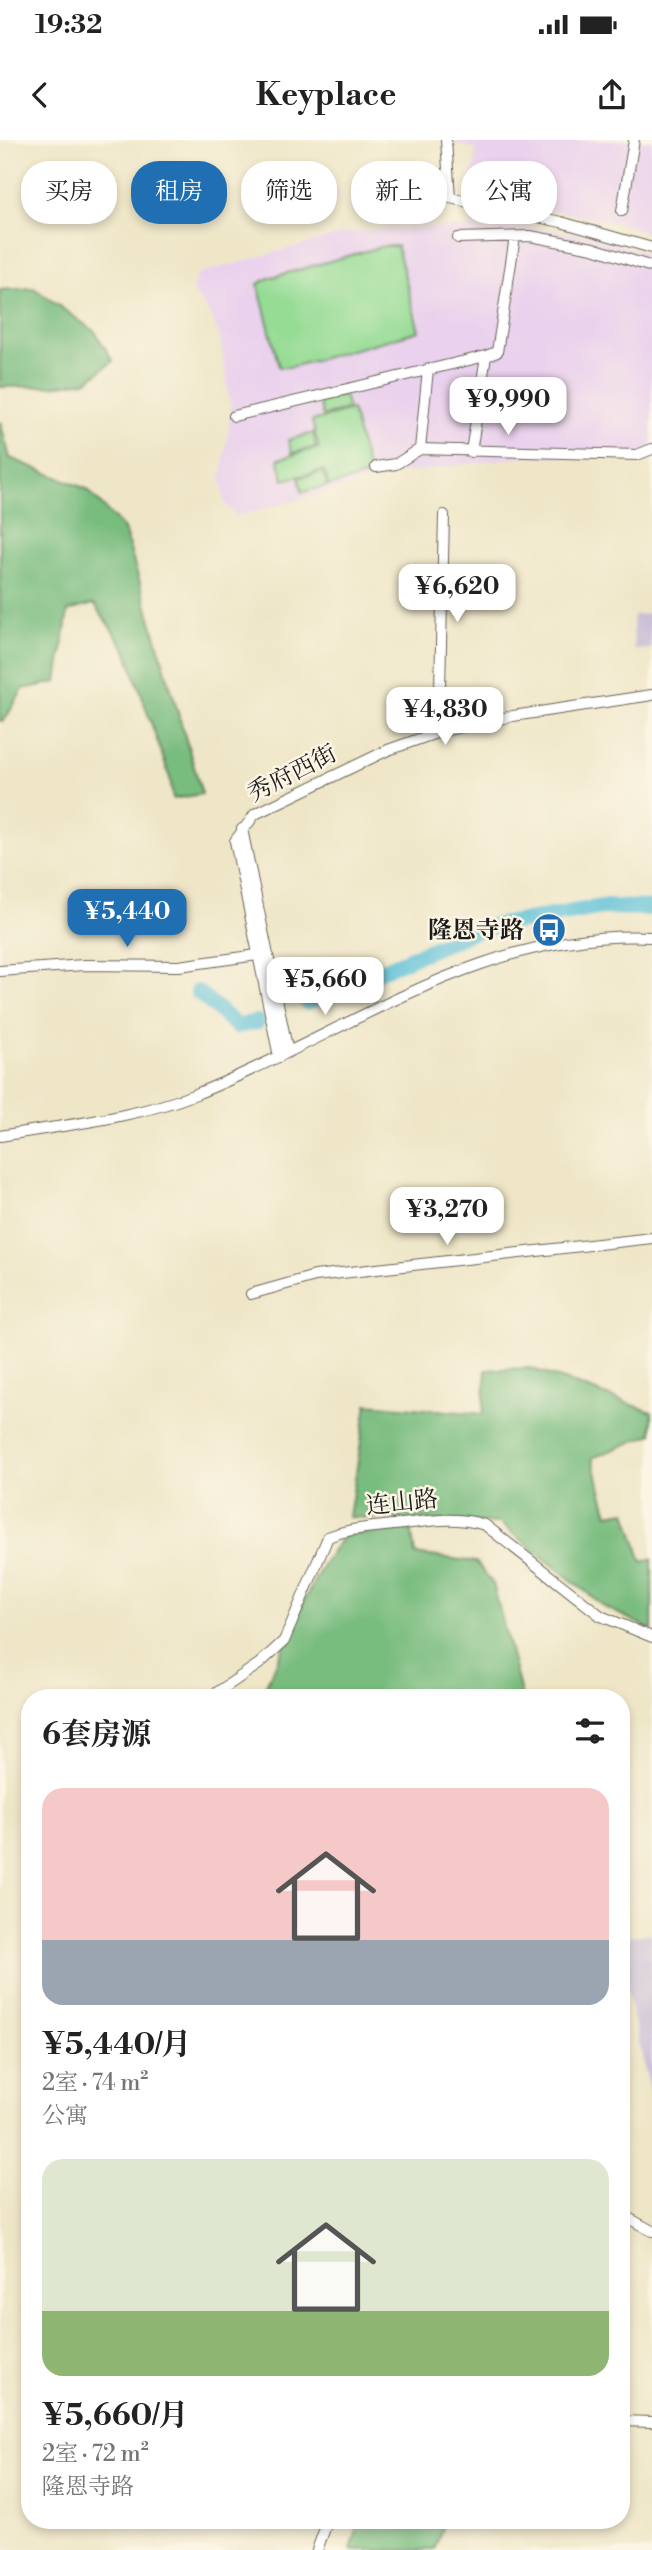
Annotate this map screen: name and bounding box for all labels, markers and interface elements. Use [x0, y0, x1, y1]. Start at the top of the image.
text: 19:32 [35, 9, 102, 41]
text: Keyplace [256, 75, 396, 115]
icon: back [21, 76, 59, 114]
icon: share [593, 76, 631, 114]
chip: 买房 [21, 161, 117, 224]
chip: 租房 [131, 161, 227, 224]
chip: 筛选 [241, 161, 337, 224]
chip: 新上 [351, 161, 447, 224]
chip: 公寓 [461, 161, 557, 224]
pin: ¥9,990 [451, 378, 565, 437]
text: ¥9,990 [466, 386, 550, 414]
pin: ¥6,620 [400, 564, 514, 624]
text: ¥6,620 [415, 573, 499, 601]
pin: ¥4,830 [388, 688, 502, 747]
text: ¥4,830 [402, 696, 488, 724]
street label: 秀府西街 [243, 739, 342, 809]
pin: ¥5,440 [70, 890, 184, 949]
text: ¥5,440 [84, 898, 170, 926]
bus stop icon: 隆恩寺路 [530, 911, 568, 949]
place label: 隆恩寺路 [428, 916, 524, 946]
pin: ¥5,660 [268, 958, 382, 1017]
text: ¥5,660 [283, 966, 367, 994]
pin: ¥3,270 [390, 1188, 504, 1247]
text: ¥3,270 [406, 1196, 488, 1224]
street label: 连山路 [365, 1484, 439, 1522]
icon: filters [571, 1712, 609, 1750]
text: 6套房源 [42, 1716, 151, 1754]
icon: home [263, 1833, 389, 1959]
text: ¥5,440/月 [42, 2026, 191, 2064]
text: 2室 · 74 m² [42, 2069, 148, 2097]
text: 公寓 [42, 2102, 88, 2130]
icon: home [263, 2204, 389, 2330]
text: ¥5,660/月 [42, 2397, 188, 2435]
text: 2室 · 72 m² [42, 2440, 149, 2468]
text: 隆恩寺路 [42, 2473, 134, 2501]

